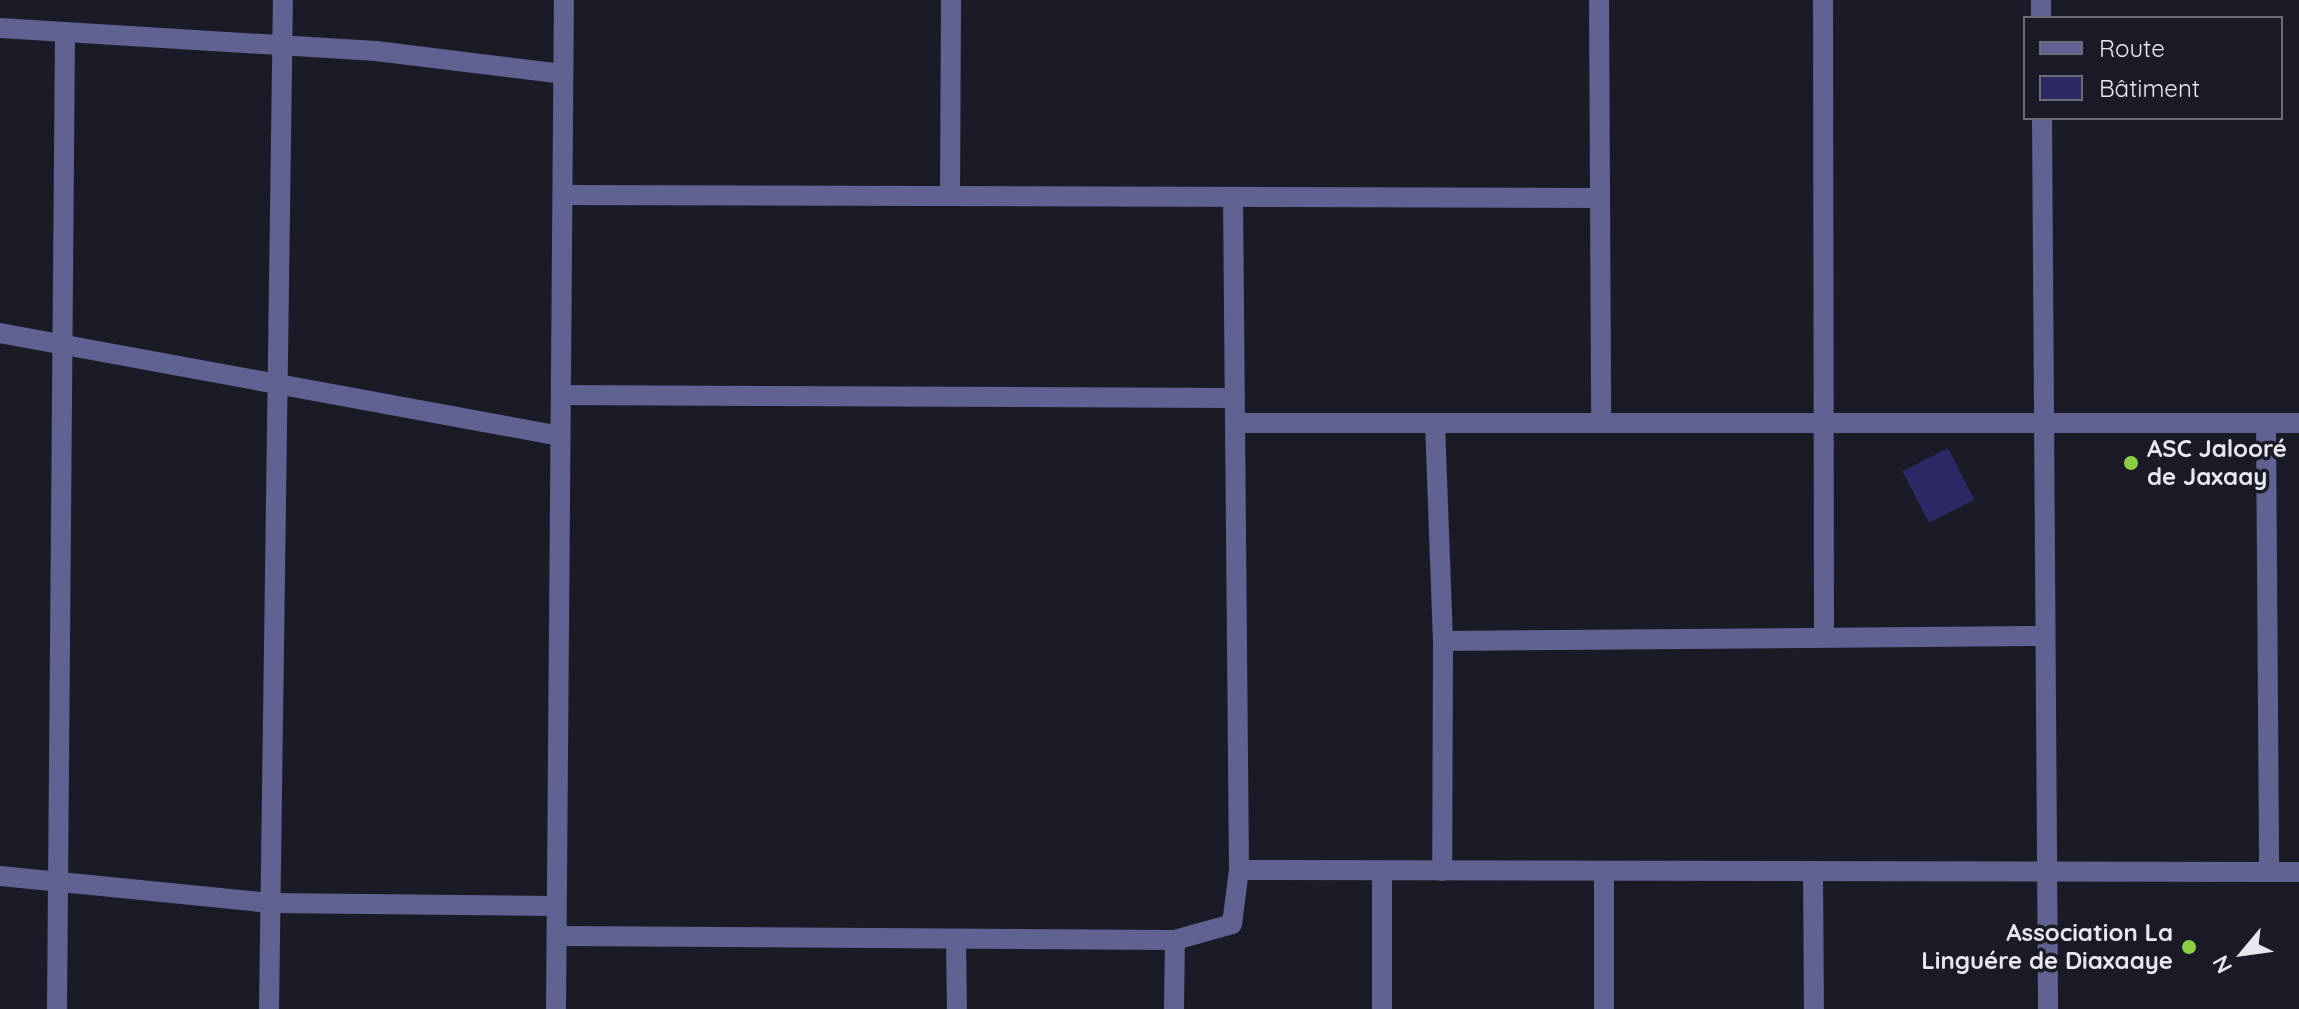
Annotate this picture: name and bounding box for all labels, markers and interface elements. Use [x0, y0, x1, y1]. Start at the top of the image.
legend [2023, 16, 2283, 120]
text: Route [2099, 33, 2165, 63]
text: Bâtiment [2099, 73, 2200, 103]
place label: ASC Jalooré de Jaxaay [2147, 435, 2287, 491]
marker: ASC Jalooré de Jaxaay [2122, 454, 2140, 472]
north arrow [2203, 913, 2283, 993]
place label: Association La Linguére de Diaxaaye [1921, 919, 2173, 975]
marker: Association La Linguére de Diaxaaye [2180, 938, 2198, 956]
text: N [2206, 951, 2238, 979]

